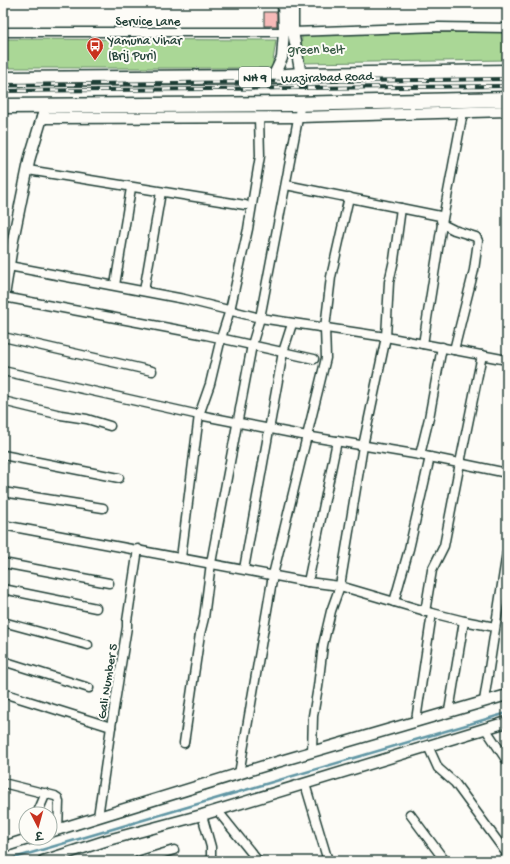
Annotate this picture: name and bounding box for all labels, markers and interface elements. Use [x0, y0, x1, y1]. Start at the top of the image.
street label: Service Lane [116, 15, 181, 30]
place label: Yamuna Vihar (Brij Puri) [107, 34, 183, 64]
bus stop icon: Yamuna Vihar (Brij Puri) [85, 36, 105, 61]
park label: green belt [288, 43, 346, 58]
road number: NH 9 [239, 67, 271, 87]
street label: Wazirabad Road [281, 69, 375, 88]
street label: Gali Number 5 [95, 642, 122, 720]
north arrow [18, 806, 58, 846]
text: उ [33, 828, 44, 841]

